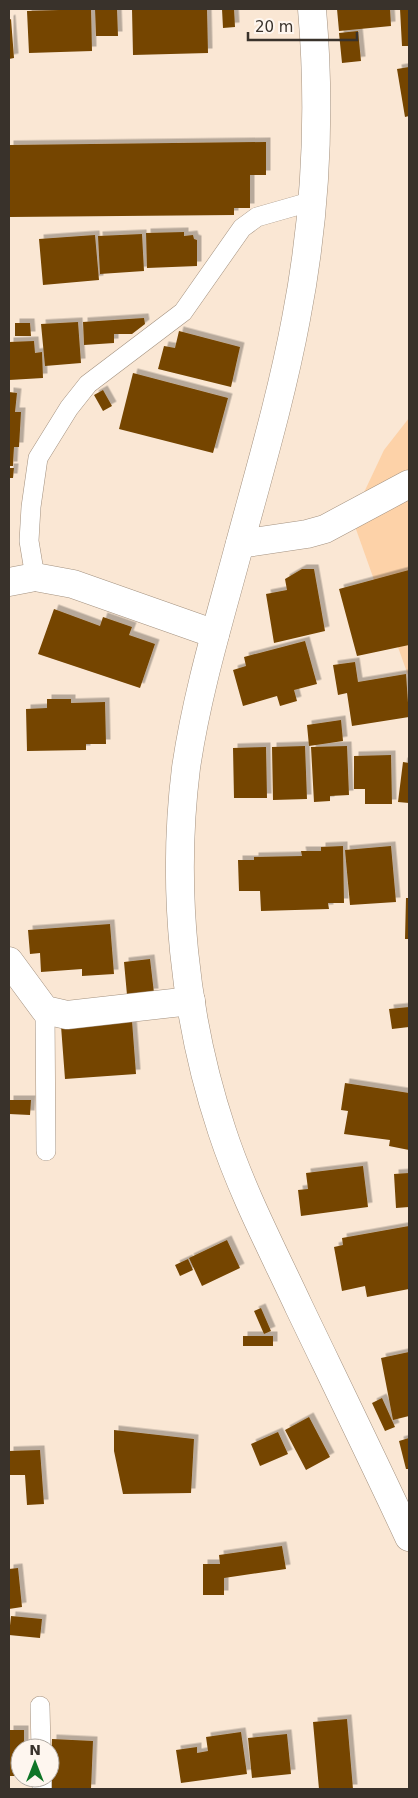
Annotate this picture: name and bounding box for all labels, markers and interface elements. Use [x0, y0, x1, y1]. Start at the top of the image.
scale bar [248, 10, 357, 42]
text: 20 m [255, 18, 293, 36]
north arrow [10, 1738, 60, 1788]
text: N [29, 1742, 41, 1758]

